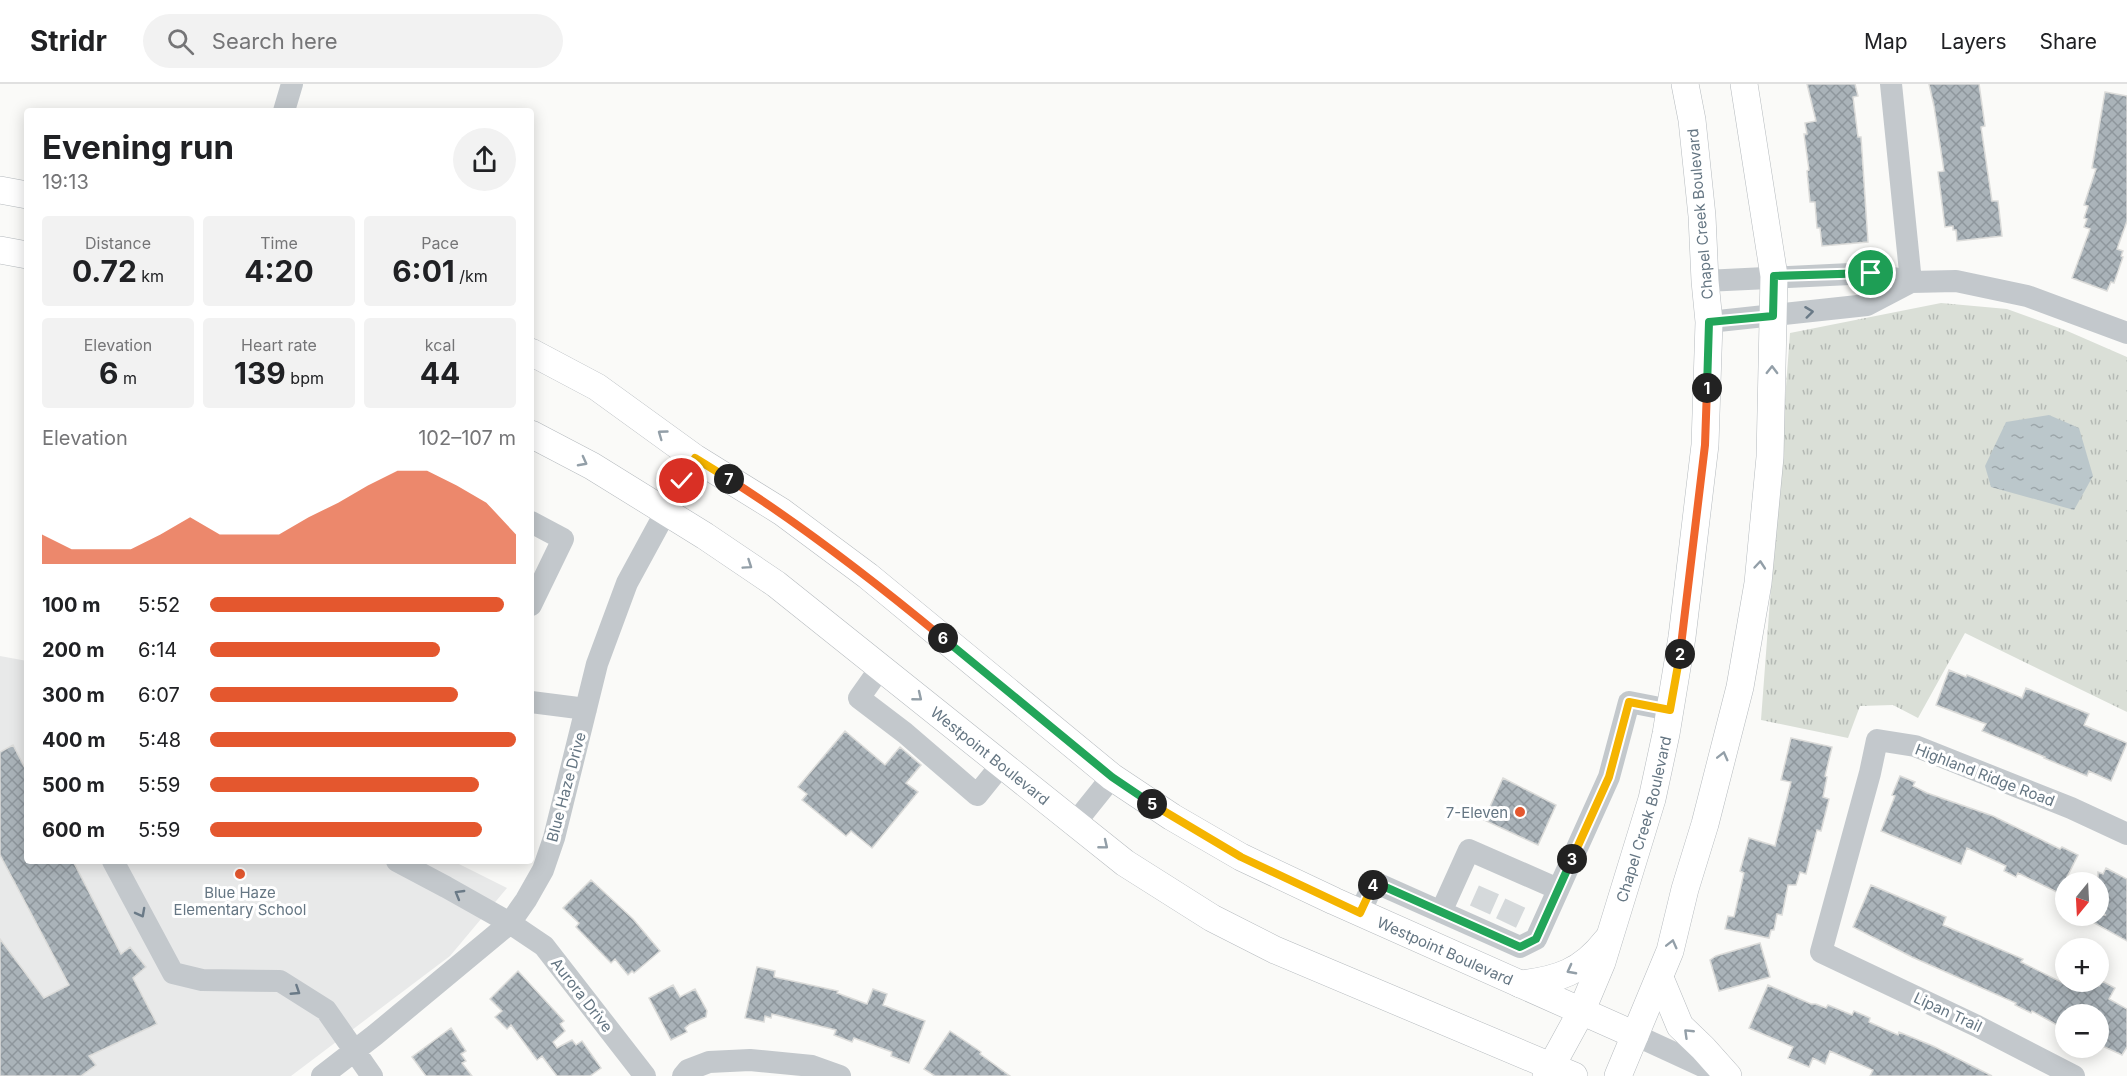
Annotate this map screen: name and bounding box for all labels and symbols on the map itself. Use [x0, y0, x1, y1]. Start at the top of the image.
street label: Chapel Creek Boulevard [1683, 128, 1717, 300]
pin [1845, 247, 1896, 298]
one-way arrow [1805, 306, 1814, 318]
one-way arrow [1766, 366, 1778, 375]
pin: 1 [1692, 373, 1722, 403]
one-way arrow [658, 430, 669, 441]
one-way arrow [576, 454, 587, 466]
pin [656, 455, 707, 506]
pin: 7 [714, 464, 744, 494]
one-way arrow [741, 558, 752, 569]
one-way arrow [1753, 560, 1766, 569]
pin: 6 [928, 623, 958, 653]
pin: 2 [1665, 639, 1695, 669]
one-way arrow [912, 690, 923, 701]
street label: Westpoint Boulevard [927, 702, 1054, 809]
street label: Blue Haze Drive [542, 730, 590, 844]
street label: Chapel Creek Boulevard [1611, 734, 1675, 905]
street label: Highland Ridge Road [1913, 740, 2057, 810]
one-way arrow [1715, 751, 1728, 761]
pin: 5 [1137, 789, 1167, 819]
place label: 7-Eleven [1446, 803, 1508, 822]
marker: 7-Eleven [1513, 805, 1527, 819]
one-way arrow [1097, 838, 1108, 849]
pin: 3 [1557, 844, 1587, 874]
marker: Blue Haze Elementary School [233, 867, 247, 881]
pin: 4 [1358, 870, 1388, 900]
north arrow [2055, 872, 2109, 926]
place label: Blue Haze Elementary School [174, 883, 306, 919]
one-way arrow [455, 890, 465, 901]
one-way arrow [134, 906, 145, 917]
street label: Westpoint Boulevard [1374, 912, 1516, 989]
one-way arrow [1664, 939, 1677, 949]
street label: Aurora Drive [547, 954, 617, 1036]
one-way arrow [1566, 963, 1577, 975]
one-way arrow [289, 984, 300, 995]
street label: Lipan Trail [1911, 988, 1985, 1036]
one-way arrow [1684, 1030, 1695, 1041]

